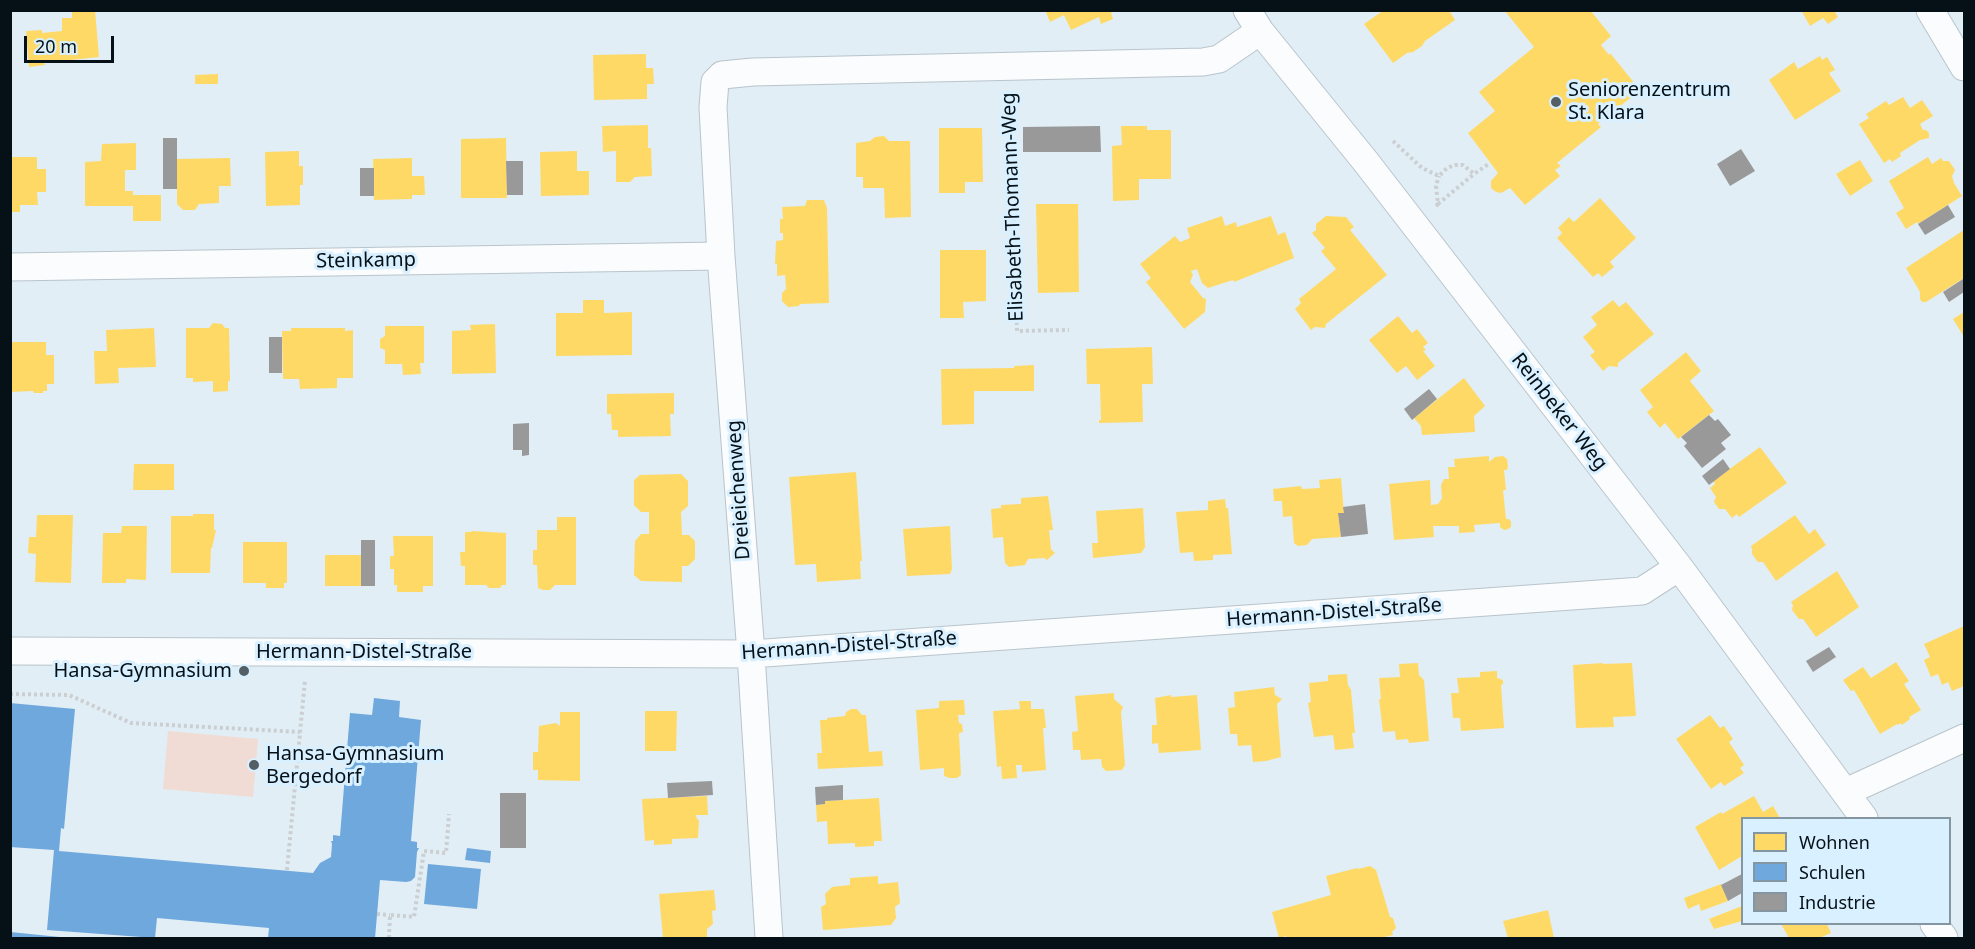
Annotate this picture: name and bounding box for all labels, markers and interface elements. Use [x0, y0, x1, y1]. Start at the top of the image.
scale bar [27, 24, 117, 62]
text: 20 m [35, 34, 77, 58]
place label: Seniorenzentrum St. Klara [1568, 78, 1731, 125]
street label: Elisabeth-Thomann-Weg [997, 92, 1029, 322]
marker: Seniorenzentrum St. Klara [1549, 95, 1563, 109]
street label: Steinkamp [316, 248, 416, 274]
street label: Reinbeker Weg [1506, 349, 1612, 475]
street label: Dreieichenweg [722, 419, 756, 561]
street label: Hermann-Distel-Straße [1225, 593, 1443, 633]
street label: Hermann-Distel-Straße [740, 626, 958, 666]
street label: Hermann-Distel-Straße [256, 640, 472, 664]
place label: Hansa-Gymnasium [54, 659, 232, 683]
marker: Hansa-Gymnasium [237, 664, 251, 678]
place label: Hansa-Gymnasium Bergedorf [266, 742, 444, 789]
marker: Hansa-Gymnasium Bergedorf [247, 758, 261, 772]
legend [1741, 817, 1951, 925]
text: Wohnen [1799, 830, 1870, 854]
text: Schulen [1799, 860, 1866, 884]
text: Industrie [1799, 890, 1876, 914]

